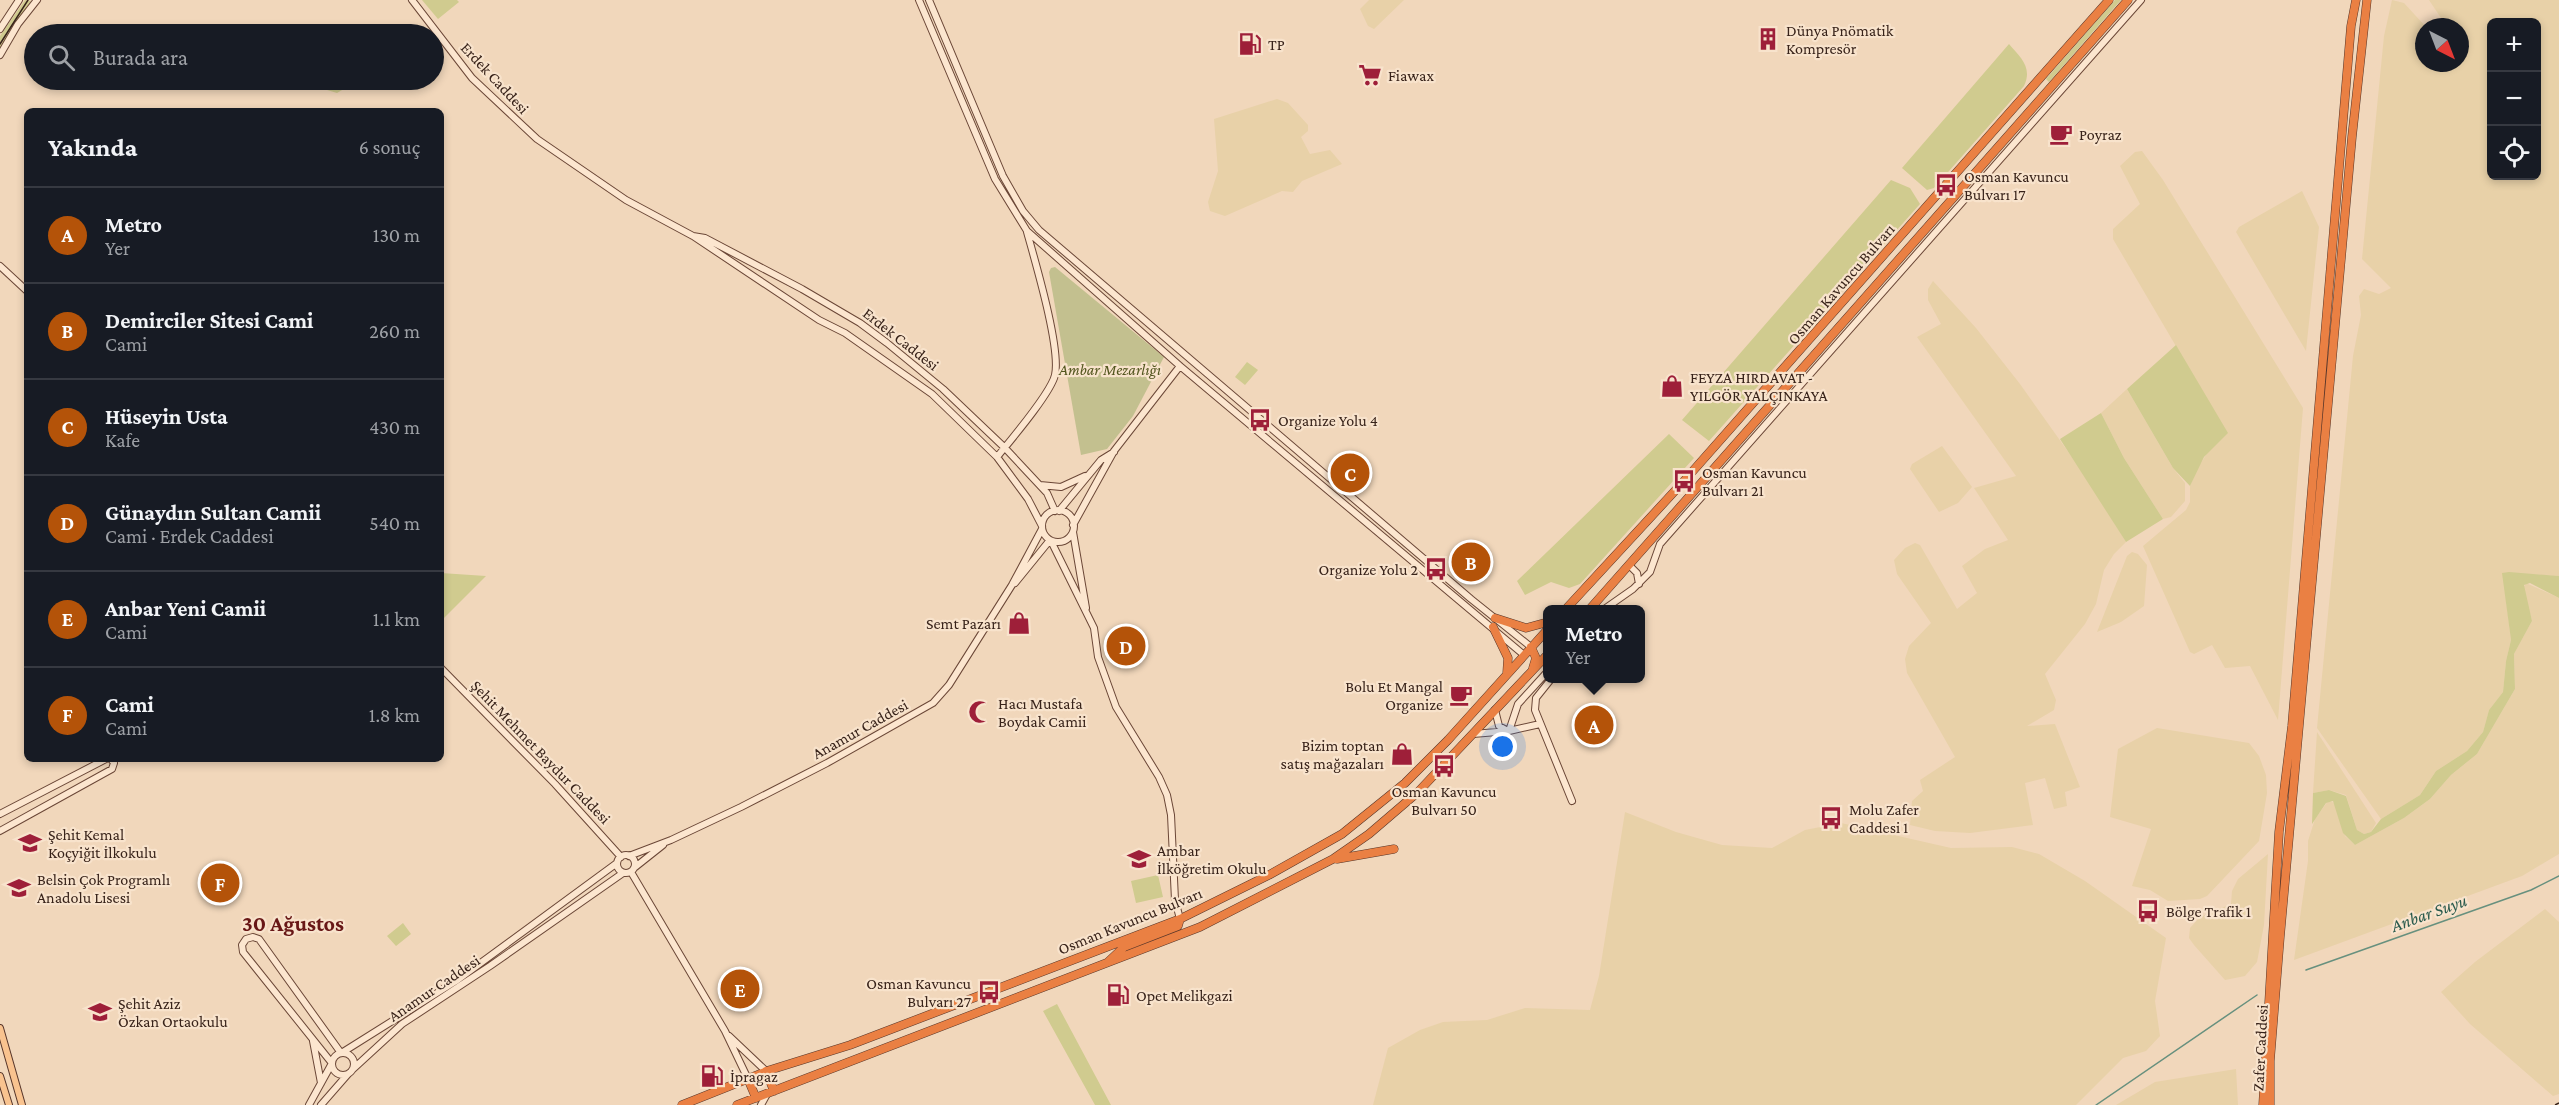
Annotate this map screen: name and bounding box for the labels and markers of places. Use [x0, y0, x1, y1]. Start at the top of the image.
place label: Dünya Pnömatik Kompresör [1786, 22, 1894, 58]
building icon: Dünya Pnömatik Kompresör [1755, 26, 1781, 52]
fuel station icon: TP [1237, 31, 1263, 57]
place label: TP [1268, 36, 1285, 53]
supermarket icon: Fiawax [1357, 62, 1383, 88]
place label: Fiawax [1388, 67, 1434, 84]
cafe icon: Poyraz [2048, 121, 2074, 147]
place label: Poyraz [2079, 126, 2122, 144]
place label: Osman Kavuncu Bulvarı 17 [1964, 168, 2069, 203]
bus stop icon: Osman Kavuncu Bulvarı 17 [1933, 172, 1959, 198]
place label: FEYZA HIRDAVAT - YILGÖR YALÇINKAYA [1690, 369, 1829, 405]
shop icon: FEYZA HIRDAVAT - YILGÖR YALÇINKAYA [1659, 373, 1685, 399]
bus stop icon: Organize Yolu 4 [1247, 407, 1273, 433]
place label: Organize Yolu 4 [1278, 412, 1378, 430]
pin: C [1330, 450, 1370, 496]
place label: Osman Kavuncu Bulvarı 21 [1702, 464, 1807, 499]
bus stop icon: Osman Kavuncu Bulvarı 21 [1671, 468, 1697, 494]
pin: B [1452, 540, 1490, 584]
bus stop icon: Organize Yolu 2 [1423, 556, 1449, 582]
place label: Organize Yolu 2 [1319, 561, 1418, 579]
shop icon: Semt Pazarı [1006, 610, 1032, 636]
place label: Semt Pazarı [926, 615, 1001, 632]
pin: D [1106, 624, 1146, 668]
place label: Bolu Et Mangal Organize [1345, 678, 1443, 714]
cafe icon: Bolu Et Mangal Organize [1448, 682, 1474, 708]
place label: Hacı Mustafa Boydak Camii [998, 695, 1086, 731]
mosque icon: Hacı Mustafa Boydak Camii [967, 699, 993, 725]
pin: A [1574, 702, 1614, 748]
place label: Bizim toptan satış mağazaları [1281, 737, 1384, 773]
shop icon: Bizim toptan satış mağazaları [1389, 741, 1415, 767]
bus stop icon: Osman Kavuncu Bulvarı 50 [1431, 753, 1457, 779]
place label: Osman Kavuncu Bulvarı 50 [1392, 783, 1497, 818]
place label: Molu Zafer Caddesi 1 [1849, 801, 1919, 836]
bus stop icon: Molu Zafer Caddesi 1 [1818, 805, 1844, 831]
place label: Şehit Kemal Koçyiğit İlkokulu [48, 826, 157, 862]
school or university icon: Şehit Kemal Koçyiğit İlkokulu [17, 830, 43, 856]
place label: Ambar İlköğretim Okulu [1157, 842, 1267, 878]
school or university icon: Ambar İlköğretim Okulu [1126, 846, 1152, 872]
pin: F [200, 860, 240, 906]
place label: Belsin Çok Programlı Anadolu Lisesi [37, 871, 170, 906]
school or university icon: Belsin Çok Programlı Anadolu Lisesi [6, 875, 32, 901]
bus stop icon: Bölge Trafik 1 [2135, 898, 2161, 924]
place label: Bölge Trafik 1 [2166, 903, 2251, 921]
pin: E [720, 966, 760, 1012]
place label: Osman Kavuncu Bulvarı 27 [866, 975, 972, 1010]
bus stop icon: Osman Kavuncu Bulvarı 27 [976, 979, 1002, 1005]
fuel station icon: Opet Melikgazi [1105, 982, 1131, 1008]
place label: Opet Melikgazi [1136, 987, 1233, 1005]
place label: Şehit Aziz Özkan Ortaokulu [118, 995, 228, 1030]
school or university icon: Şehit Aziz Özkan Ortaokulu [87, 999, 113, 1025]
fuel station icon: İpragaz [699, 1063, 725, 1089]
place label: İpragaz [730, 1068, 778, 1086]

